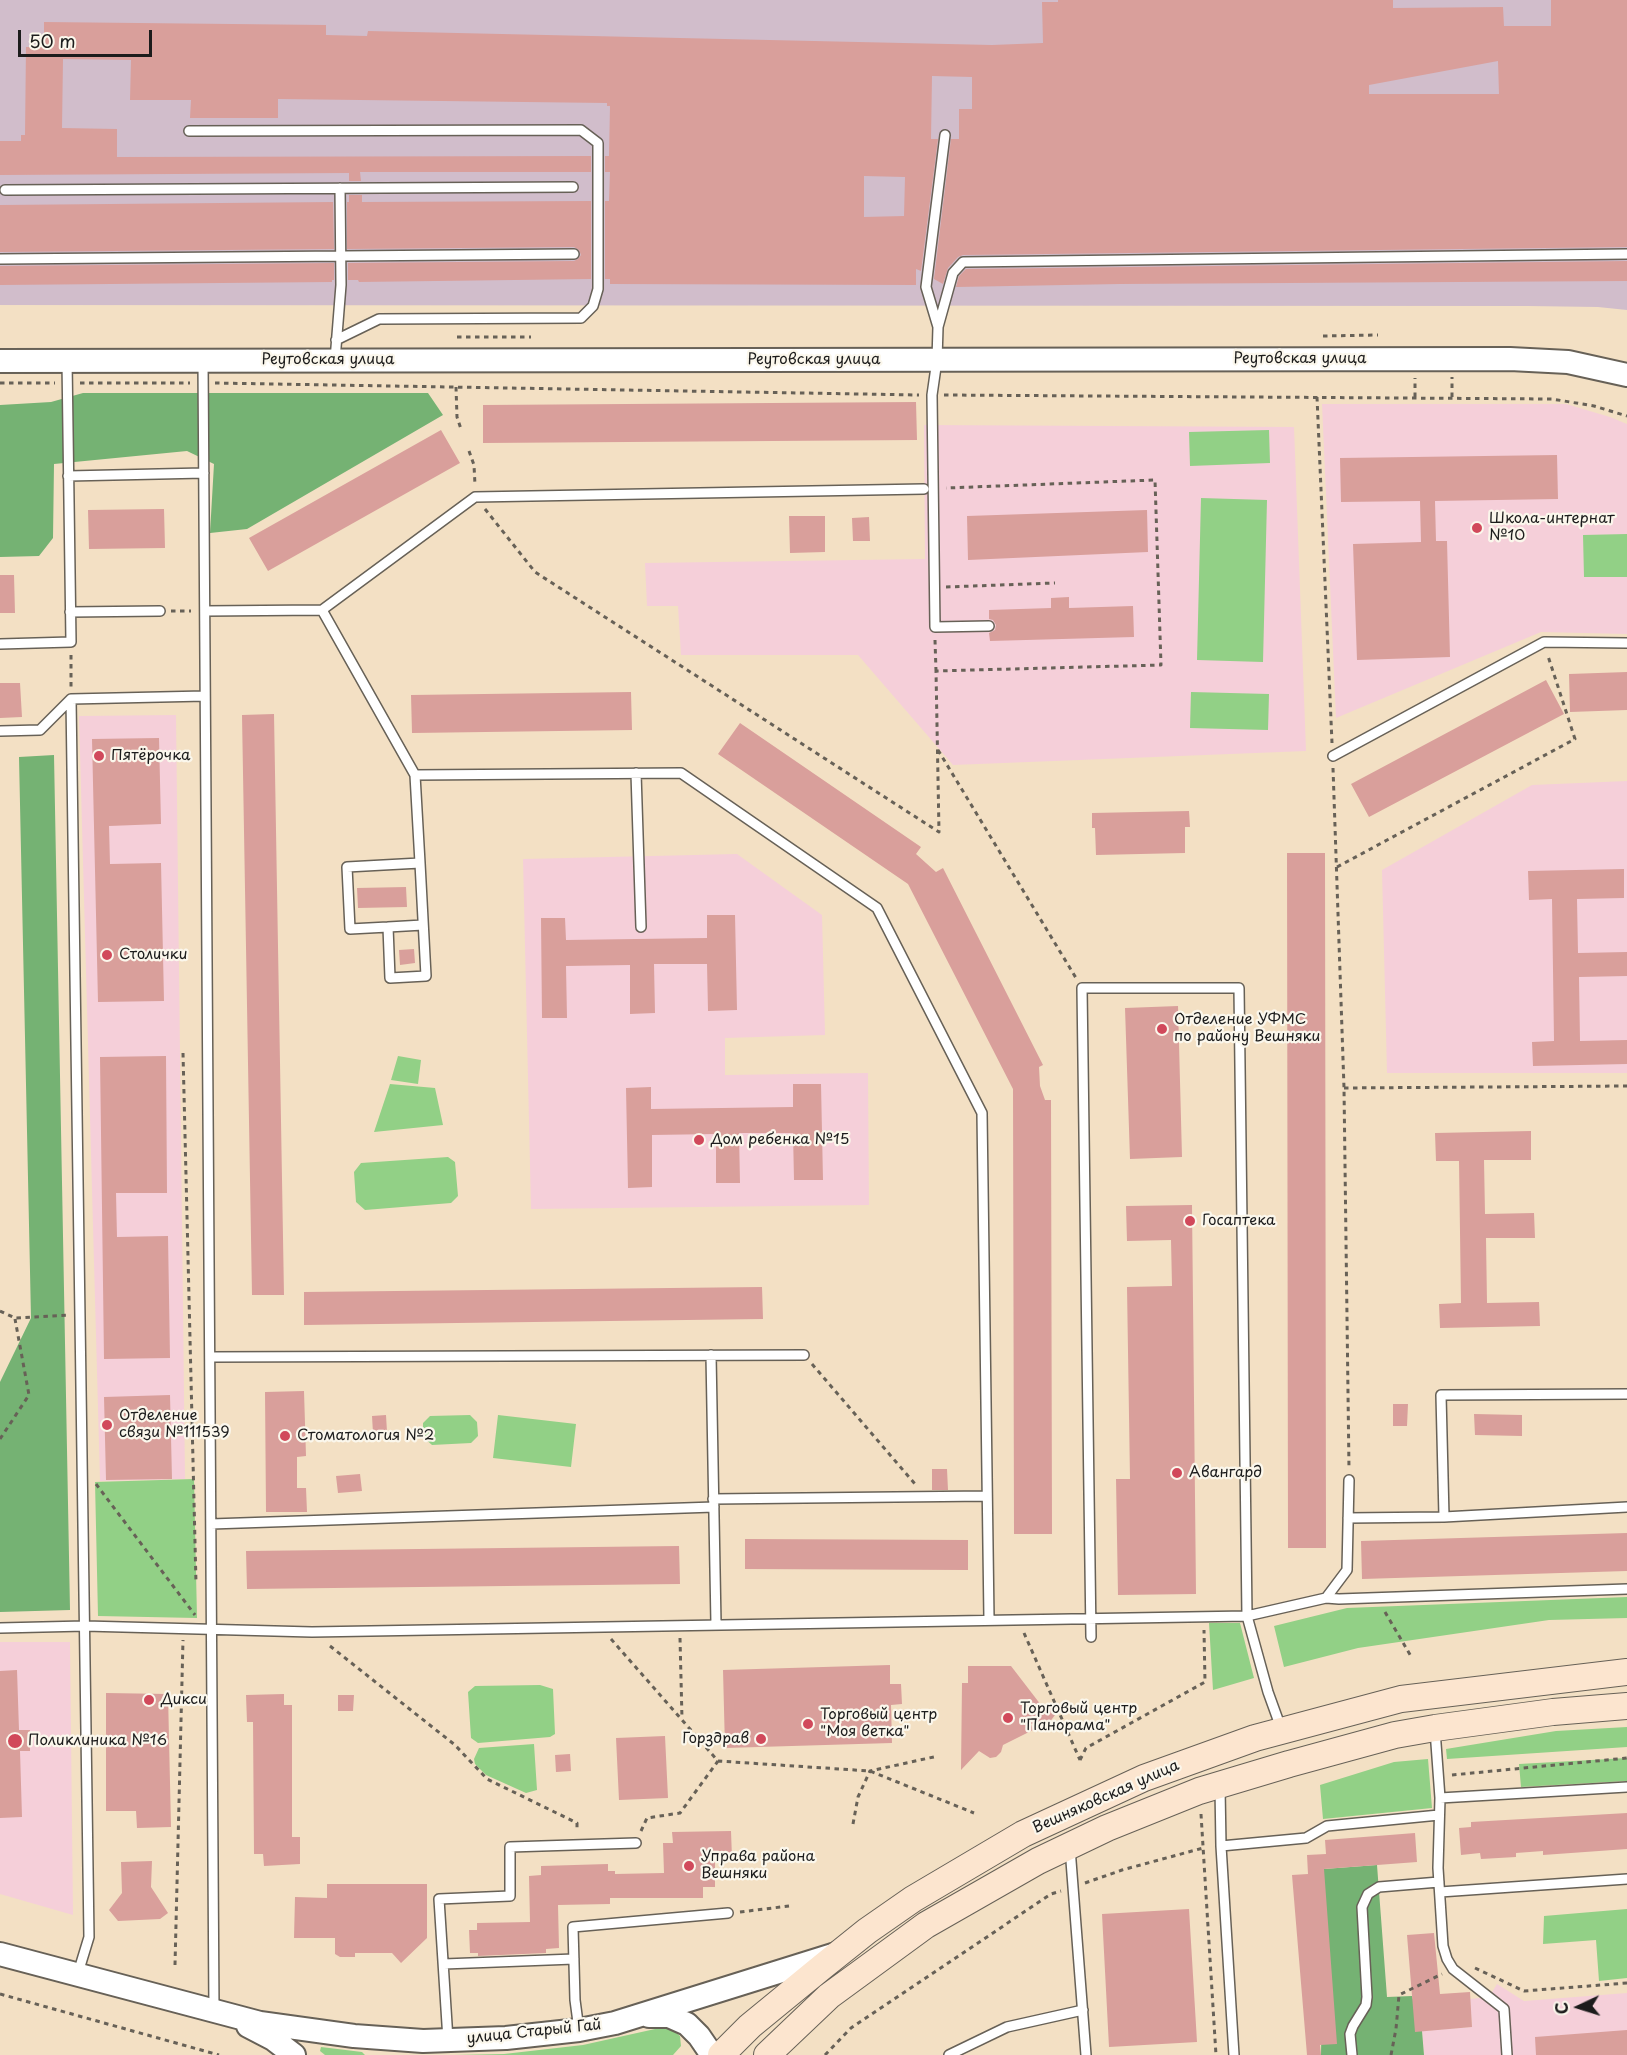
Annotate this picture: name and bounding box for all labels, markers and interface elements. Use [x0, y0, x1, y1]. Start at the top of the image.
scale bar [21, 18, 154, 56]
text: 50 m [29, 27, 76, 54]
street label: Реутовская улица [1234, 350, 1366, 368]
street label: Реутовская улица [262, 351, 394, 369]
street label: Реутовская улица [748, 351, 880, 369]
place label: Школа-интернат №10 [1489, 510, 1615, 545]
marker: Школа-интернат №10 [1470, 521, 1484, 535]
place label: Пятёрочка [111, 747, 190, 765]
marker: Пятёрочка [92, 749, 106, 763]
place label: Столички [119, 946, 188, 964]
marker: Столички [100, 948, 114, 962]
place label: Отделение УФМС по району Вешняки [1174, 1011, 1320, 1046]
marker: Отделение УФМС по району Вешняки [1155, 1022, 1169, 1036]
place label: Дом ребенка №15 [711, 1131, 849, 1149]
marker: Дом ребенка №15 [692, 1133, 706, 1147]
place label: Госаптека [1202, 1212, 1275, 1230]
marker: Госаптека [1183, 1214, 1197, 1228]
place label: Отделение связи №111539 [119, 1407, 230, 1442]
marker: Отделение связи №111539 [100, 1418, 114, 1432]
place label: Стоматология №2 [297, 1427, 434, 1445]
marker: Стоматология №2 [278, 1429, 292, 1443]
place label: Авангард [1189, 1464, 1262, 1482]
marker: Авангард [1170, 1466, 1184, 1480]
place label: Дикси [161, 1691, 207, 1709]
marker: Дикси [142, 1693, 156, 1707]
place label: Торговый центр "Панорама" [1020, 1700, 1137, 1735]
place label: Торговый центр "Моя ветка" [820, 1706, 937, 1741]
marker: Торговый центр "Панорама" [1001, 1711, 1015, 1725]
marker: Торговый центр "Моя ветка" [801, 1717, 815, 1731]
place label: Горздрав [682, 1730, 749, 1748]
marker: Поликлиника №16 [6, 1732, 24, 1750]
place label: Поликлиника №16 [28, 1732, 167, 1750]
marker: Горздрав [754, 1732, 768, 1746]
street label: Вешняковская улица [1030, 1757, 1182, 1837]
place label: Управа района Вешняки [701, 1848, 815, 1883]
marker: Управа района Вешняки [682, 1859, 696, 1873]
north arrow [1549, 1977, 1609, 2037]
text: С [1549, 2001, 1573, 2015]
street label: улица Старый Гай [466, 2016, 602, 2048]

